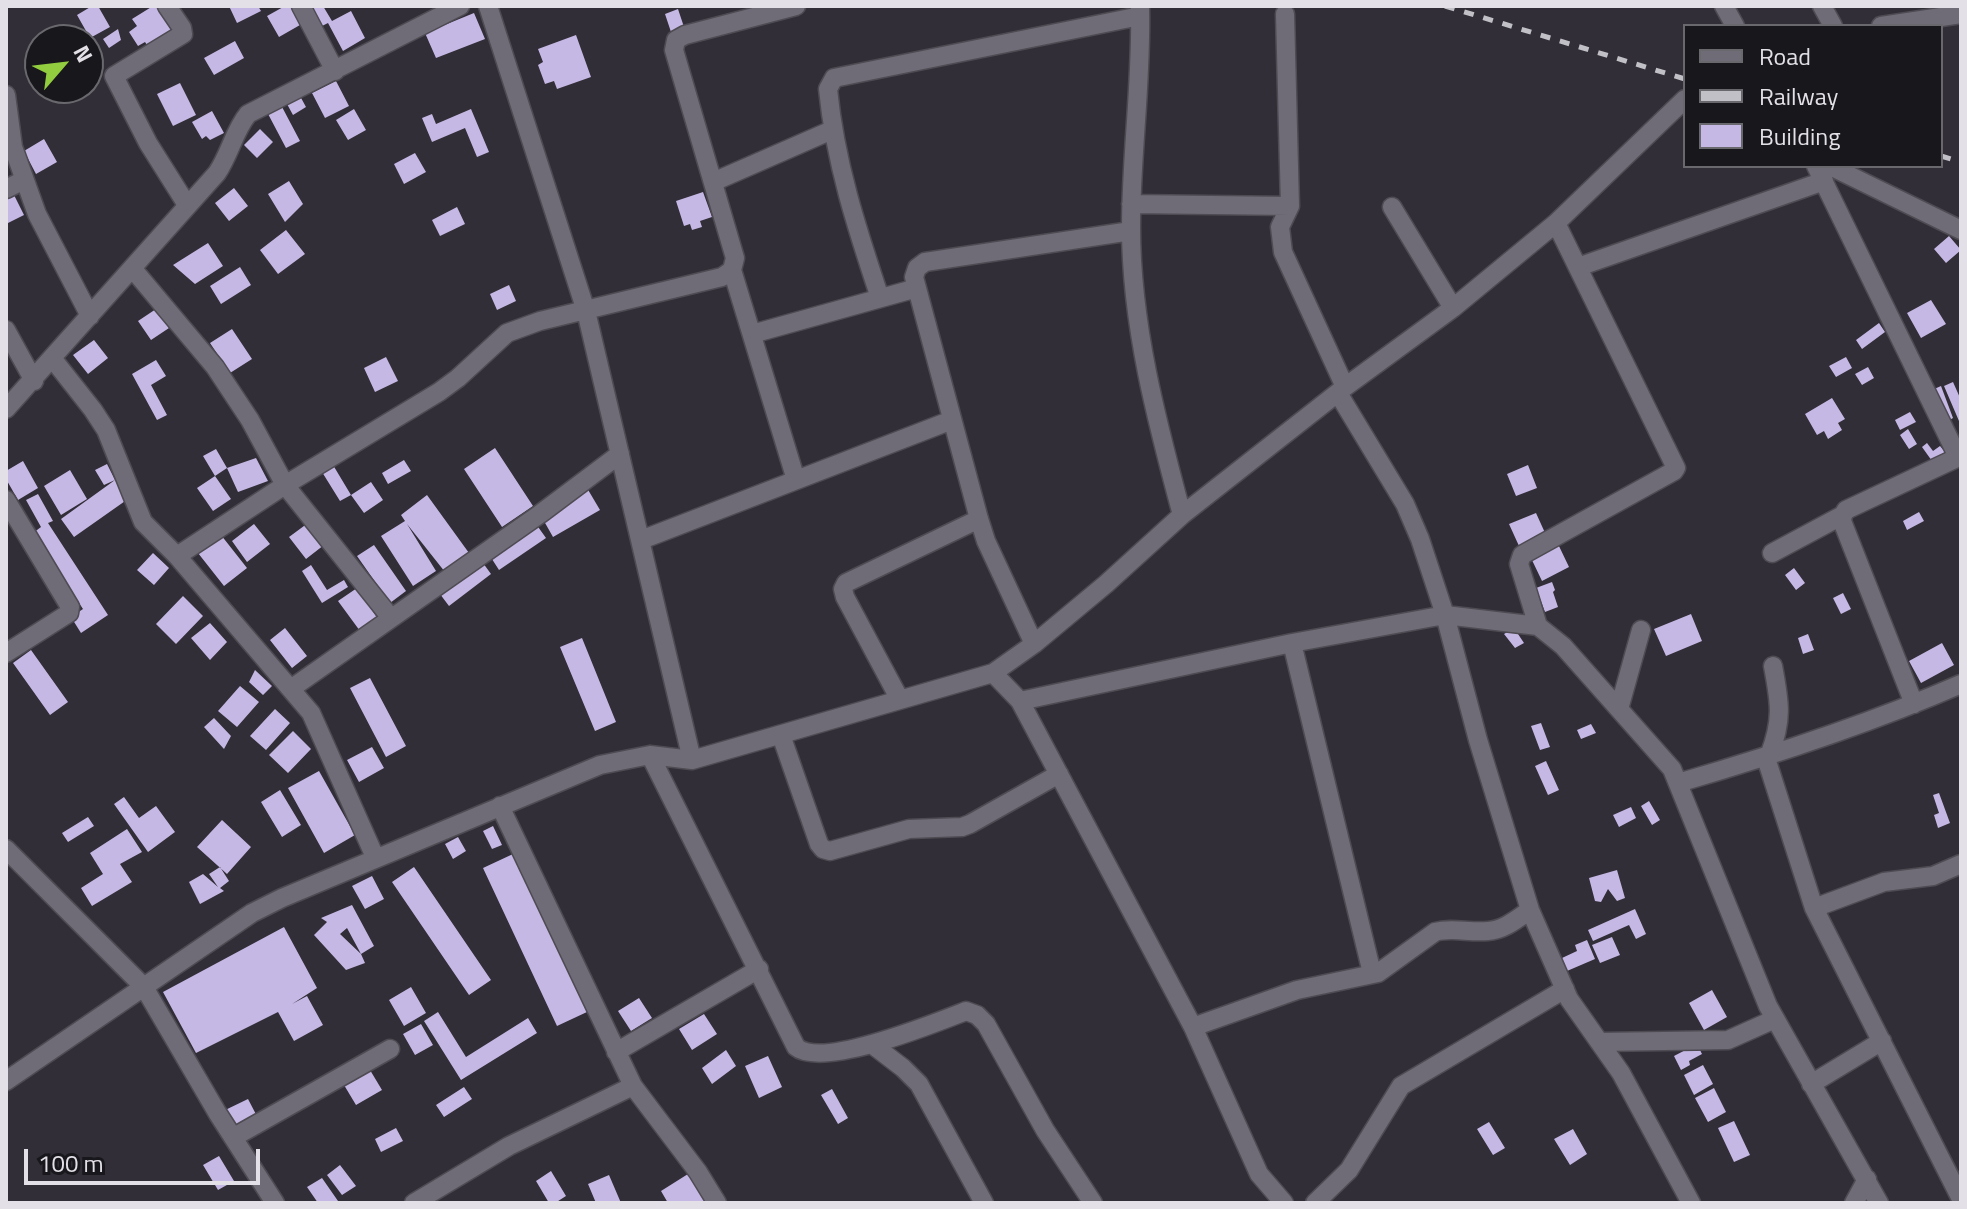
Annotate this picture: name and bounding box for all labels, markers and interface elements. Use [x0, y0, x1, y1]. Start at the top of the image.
north arrow [24, 24, 104, 104]
legend [1683, 24, 1943, 168]
text: Road [1759, 38, 1811, 74]
text: N [65, 39, 102, 68]
text: Railway [1759, 78, 1838, 114]
text: Building [1759, 118, 1841, 154]
scale bar [28, 1133, 264, 1183]
text: 100 m [38, 1145, 104, 1181]

